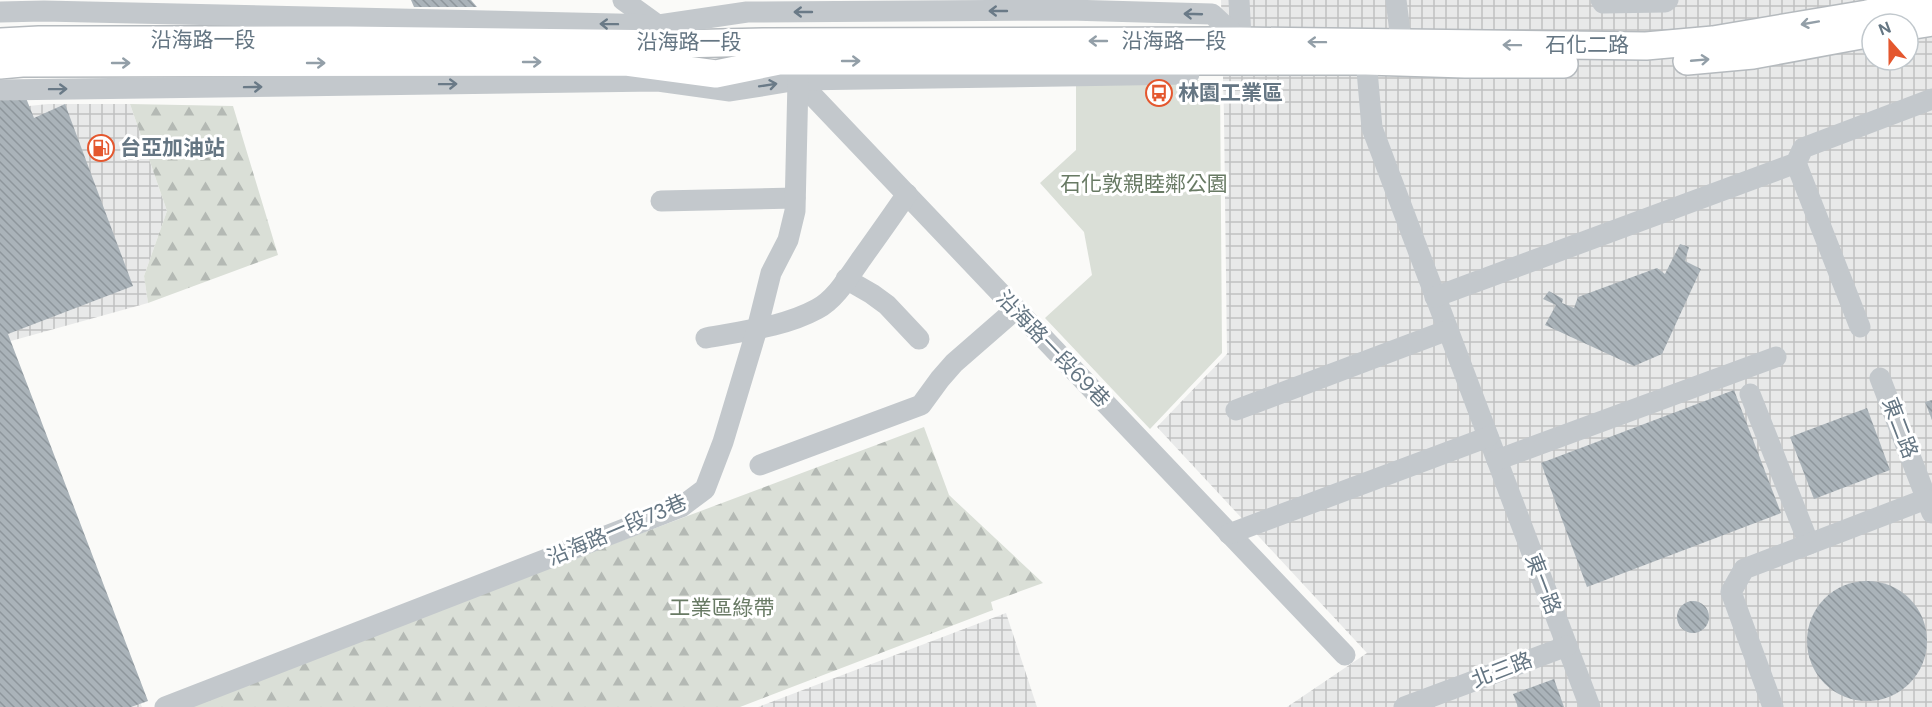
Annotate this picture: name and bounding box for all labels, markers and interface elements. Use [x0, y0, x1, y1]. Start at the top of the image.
one-way arrow [988, 5, 1008, 17]
one-way arrow [793, 6, 813, 18]
one-way arrow [1183, 8, 1203, 19]
north arrow [1860, 12, 1920, 72]
text: N [1876, 17, 1894, 40]
one-way arrow [599, 18, 619, 30]
one-way arrow [1801, 18, 1821, 29]
street label: 沿海路一段 [151, 26, 256, 54]
street label: 沿海路一段 [1122, 27, 1227, 55]
street label: 沿海路一段 [637, 28, 742, 56]
street label: 石化二路 [1545, 31, 1629, 59]
one-way arrow [1089, 35, 1109, 47]
one-way arrow [1308, 36, 1328, 48]
one-way arrow [1503, 39, 1523, 51]
one-way arrow [1690, 54, 1709, 65]
one-way arrow [841, 55, 861, 67]
one-way arrow [522, 56, 542, 68]
one-way arrow [111, 57, 131, 69]
one-way arrow [306, 57, 326, 69]
one-way arrow [438, 78, 458, 90]
bus stop icon: 林園工業區 [1144, 78, 1174, 108]
one-way arrow [758, 79, 778, 90]
place label: 林園工業區 [1178, 79, 1283, 107]
one-way arrow [243, 81, 263, 92]
one-way arrow [48, 83, 68, 95]
fuel station icon: 台亞加油站 [86, 133, 116, 163]
place label: 台亞加油站 [120, 134, 225, 162]
park label: 石化敦親睦鄰公園 [1060, 170, 1228, 198]
street label: 沿海路一段69巷 [990, 285, 1116, 413]
street label: 東二路 [1876, 394, 1924, 462]
street label: 沿海路一段73巷 [543, 488, 691, 572]
street label: 東一路 [1519, 550, 1567, 618]
park label: 工業區綠帶 [670, 594, 775, 622]
street label: 北三路 [1468, 646, 1536, 694]

